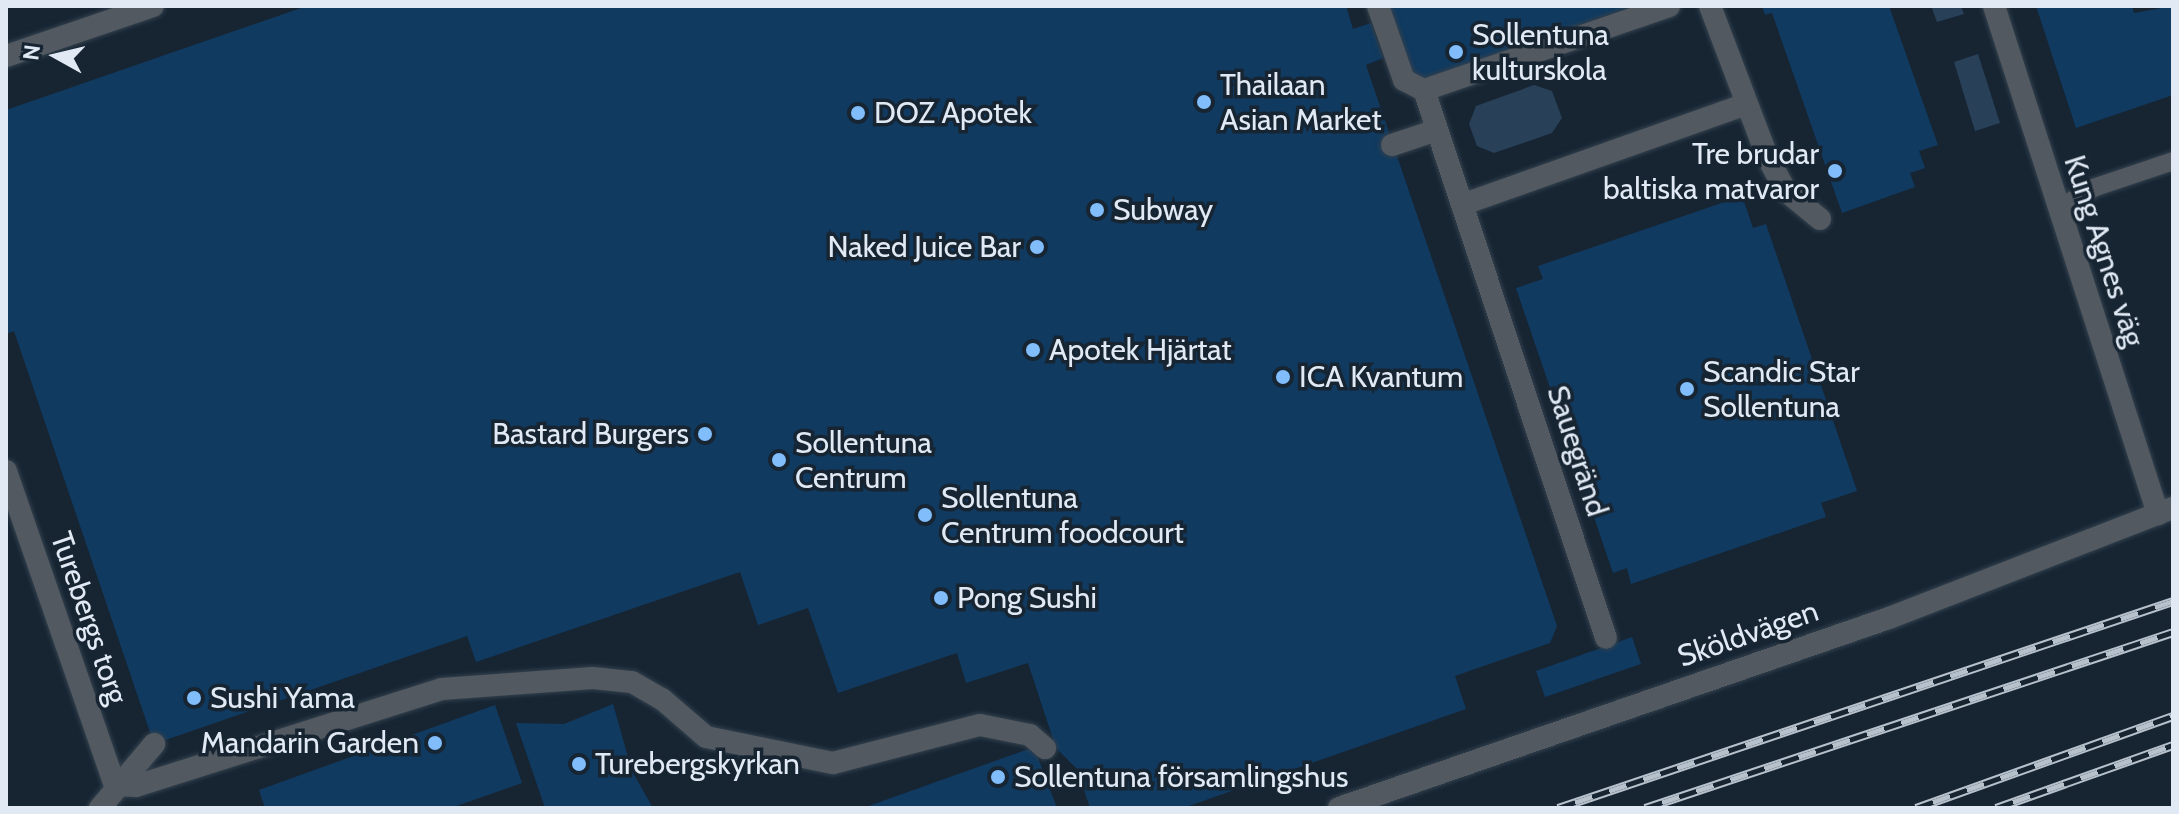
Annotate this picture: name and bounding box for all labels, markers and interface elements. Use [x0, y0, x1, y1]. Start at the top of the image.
north arrow [16, 16, 96, 96]
place label: Sollentuna kulturskola [1472, 17, 1609, 88]
text: N [17, 43, 46, 62]
marker: Sollentuna kulturskola [1447, 43, 1465, 61]
place label: Thailaan Asian Market [1220, 67, 1381, 138]
marker: Thailaan Asian Market [1195, 93, 1213, 111]
place label: DOZ Apotek [874, 95, 1032, 131]
marker: DOZ Apotek [849, 104, 867, 122]
place label: Tre brudar baltiska matvaror [1603, 136, 1819, 206]
street label: Kung Agnes väg [2056, 151, 2152, 351]
marker: Tre brudar baltiska matvaror [1826, 162, 1844, 180]
place label: Subway [1113, 192, 1213, 228]
marker: Subway [1088, 201, 1106, 219]
place label: Naked Juice Bar [828, 229, 1021, 265]
marker: Naked Juice Bar [1028, 238, 1046, 256]
place label: Apotek Hjärtat [1049, 332, 1231, 368]
marker: Apotek Hjärtat [1024, 341, 1042, 359]
place label: Scandic Star Sollentuna [1703, 354, 1860, 424]
place label: ICA Kvantum [1299, 359, 1463, 395]
marker: ICA Kvantum [1274, 368, 1292, 386]
marker: Scandic Star Sollentuna [1678, 380, 1696, 398]
street label: Sauegränd [1539, 381, 1615, 521]
place label: Bastard Burgers [492, 416, 689, 452]
marker: Bastard Burgers [696, 425, 714, 443]
place label: Sollentuna Centrum [795, 425, 932, 496]
marker: Sollentuna Centrum [770, 451, 788, 469]
place label: Sollentuna Centrum foodcourt [941, 480, 1184, 550]
marker: Sollentuna Centrum foodcourt [916, 506, 934, 524]
street label: Turebergs torg [43, 527, 135, 709]
place label: Pong Sushi [957, 580, 1097, 616]
marker: Pong Sushi [932, 589, 950, 607]
street label: Sköldvägen [1673, 593, 1823, 675]
place label: Sushi Yama [210, 680, 355, 716]
marker: Sushi Yama [185, 689, 203, 707]
place label: Mandarin Garden [201, 725, 419, 761]
marker: Mandarin Garden [426, 734, 444, 752]
place label: Turebergskyrkan [595, 746, 800, 782]
marker: Turebergskyrkan [570, 755, 588, 773]
place label: Sollentuna församlingshus [1014, 759, 1348, 795]
marker: Sollentuna församlingshus [989, 768, 1007, 786]

